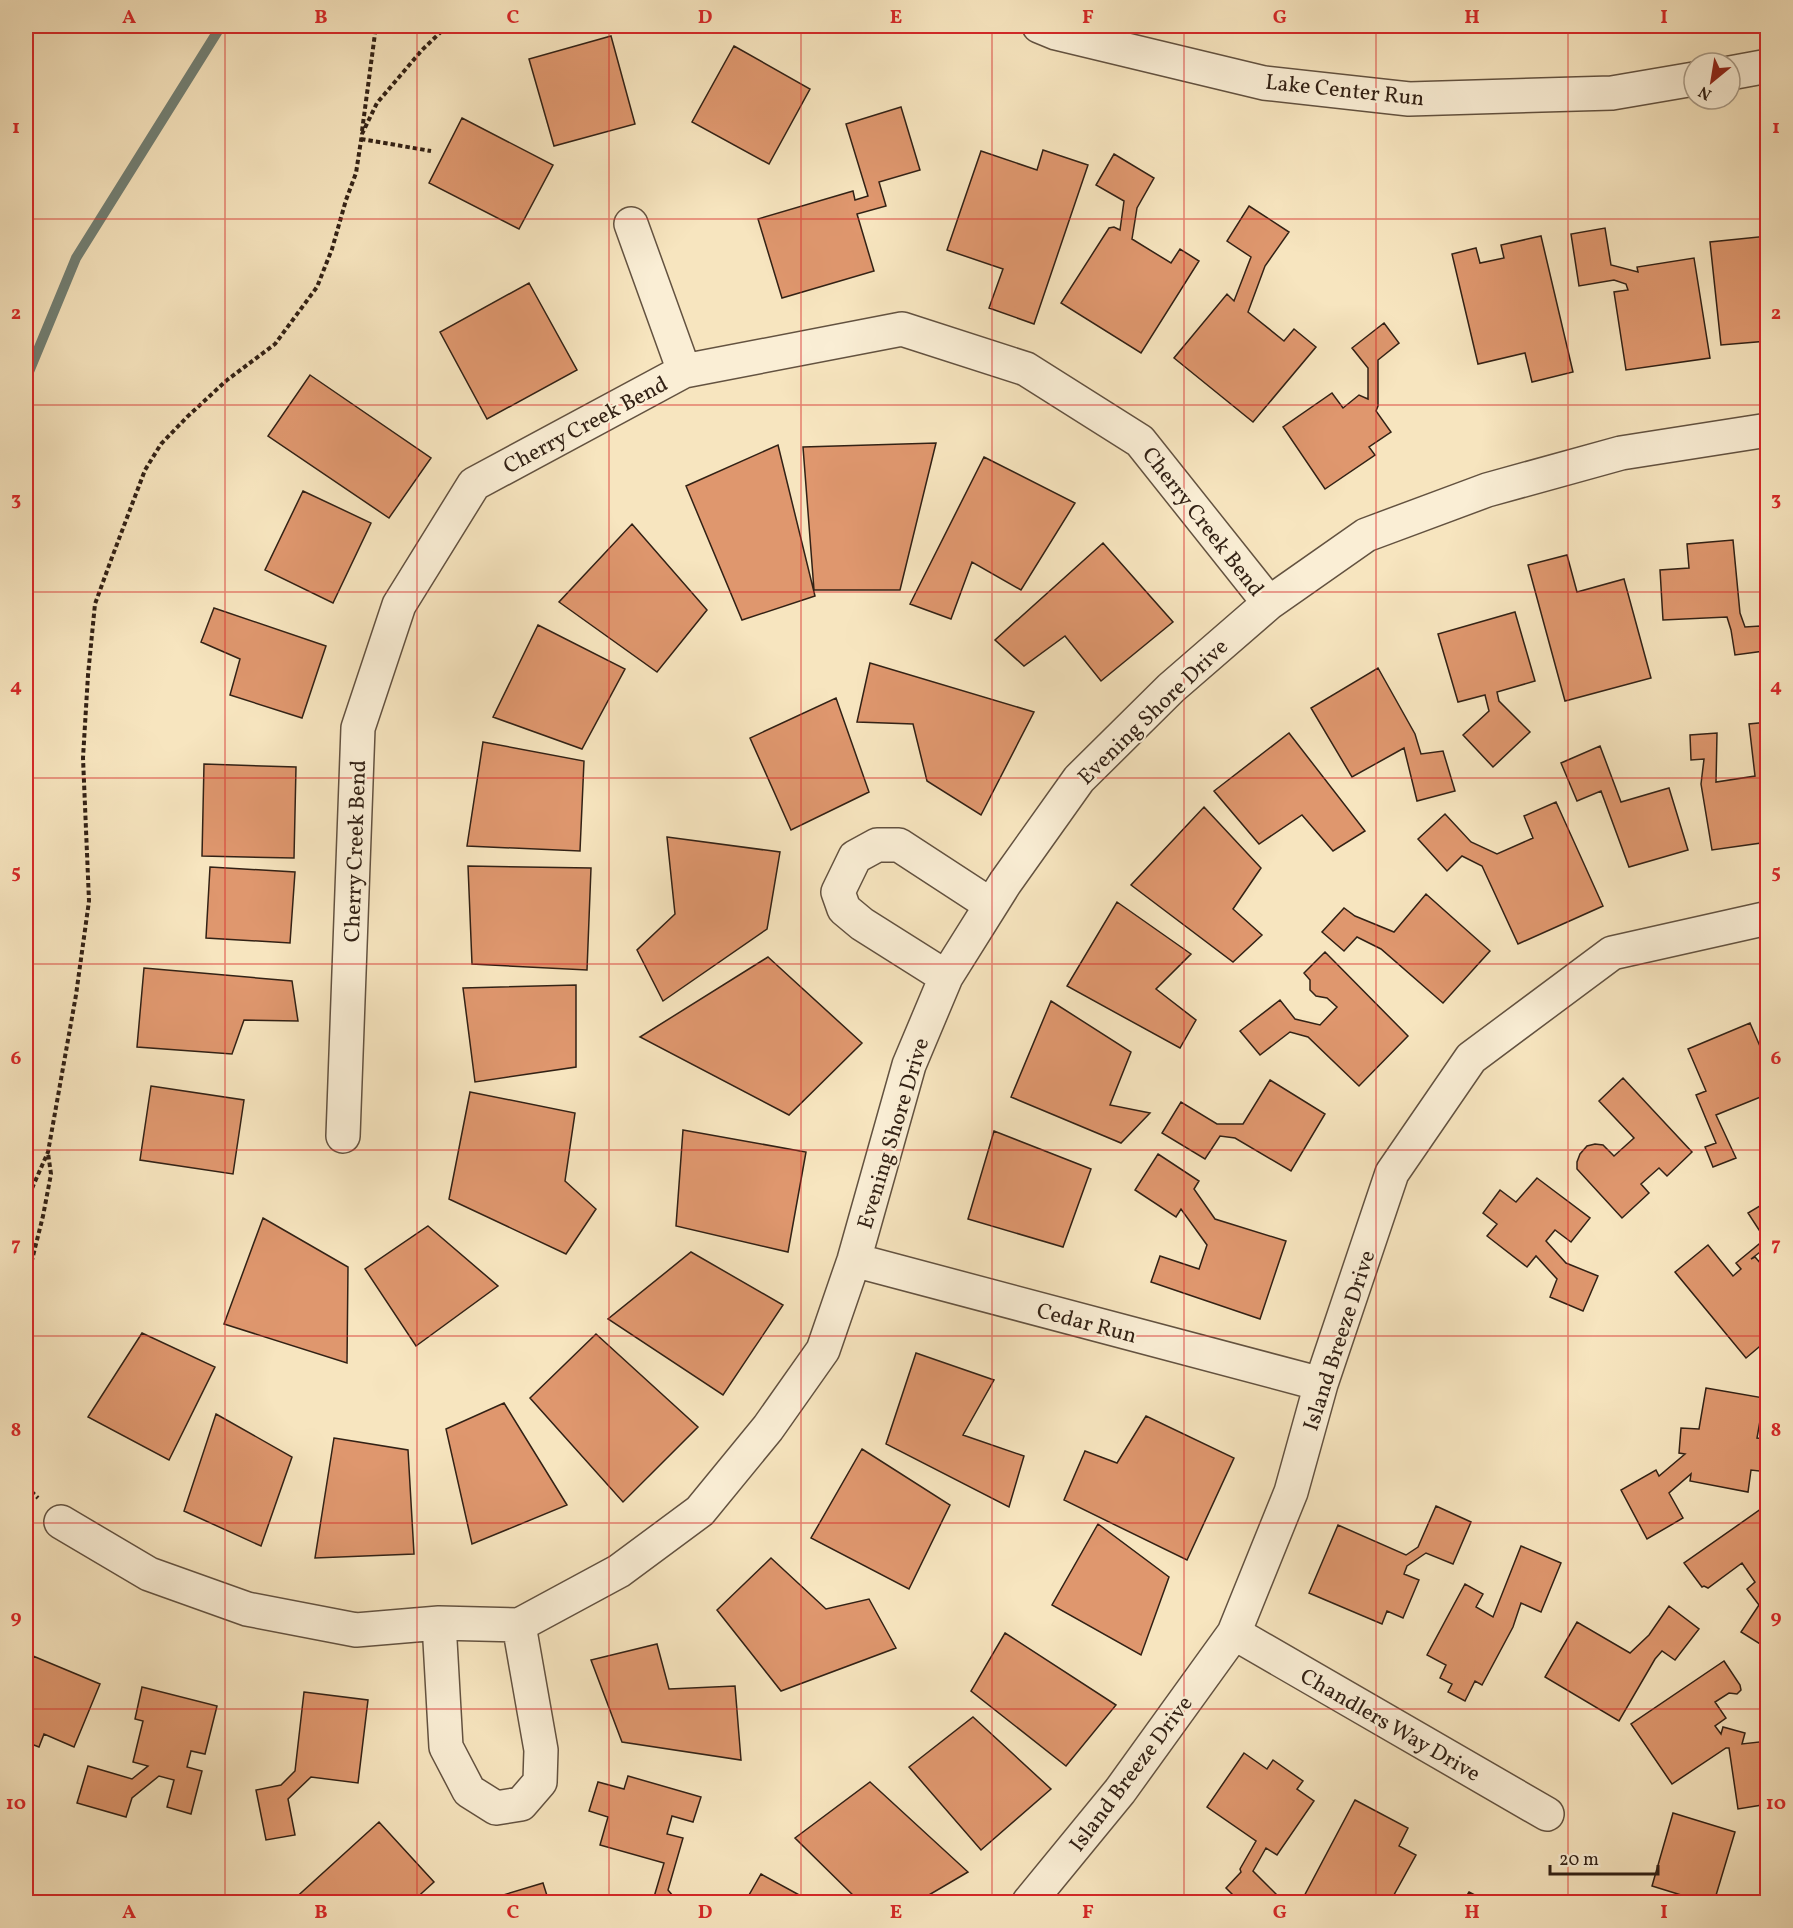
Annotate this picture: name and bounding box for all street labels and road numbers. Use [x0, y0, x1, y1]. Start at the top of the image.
street label: Lake Center Run [1264, 68, 1426, 115]
street label: Cherry Creek Bend [498, 370, 674, 483]
street label: Cherry Creek Bend [1134, 441, 1270, 604]
street label: Evening Shore Drive [1072, 633, 1236, 793]
street label: Cherry Creek Bend [338, 759, 375, 943]
street label: Evening Shore Drive [851, 1034, 938, 1233]
street label: Island Breeze Drive [1297, 1247, 1384, 1435]
street label: Cedar Run [1033, 1296, 1140, 1353]
street label: Chandlers Way Drive [1294, 1662, 1486, 1790]
street label: Island Breeze Drive [1063, 1690, 1201, 1859]

